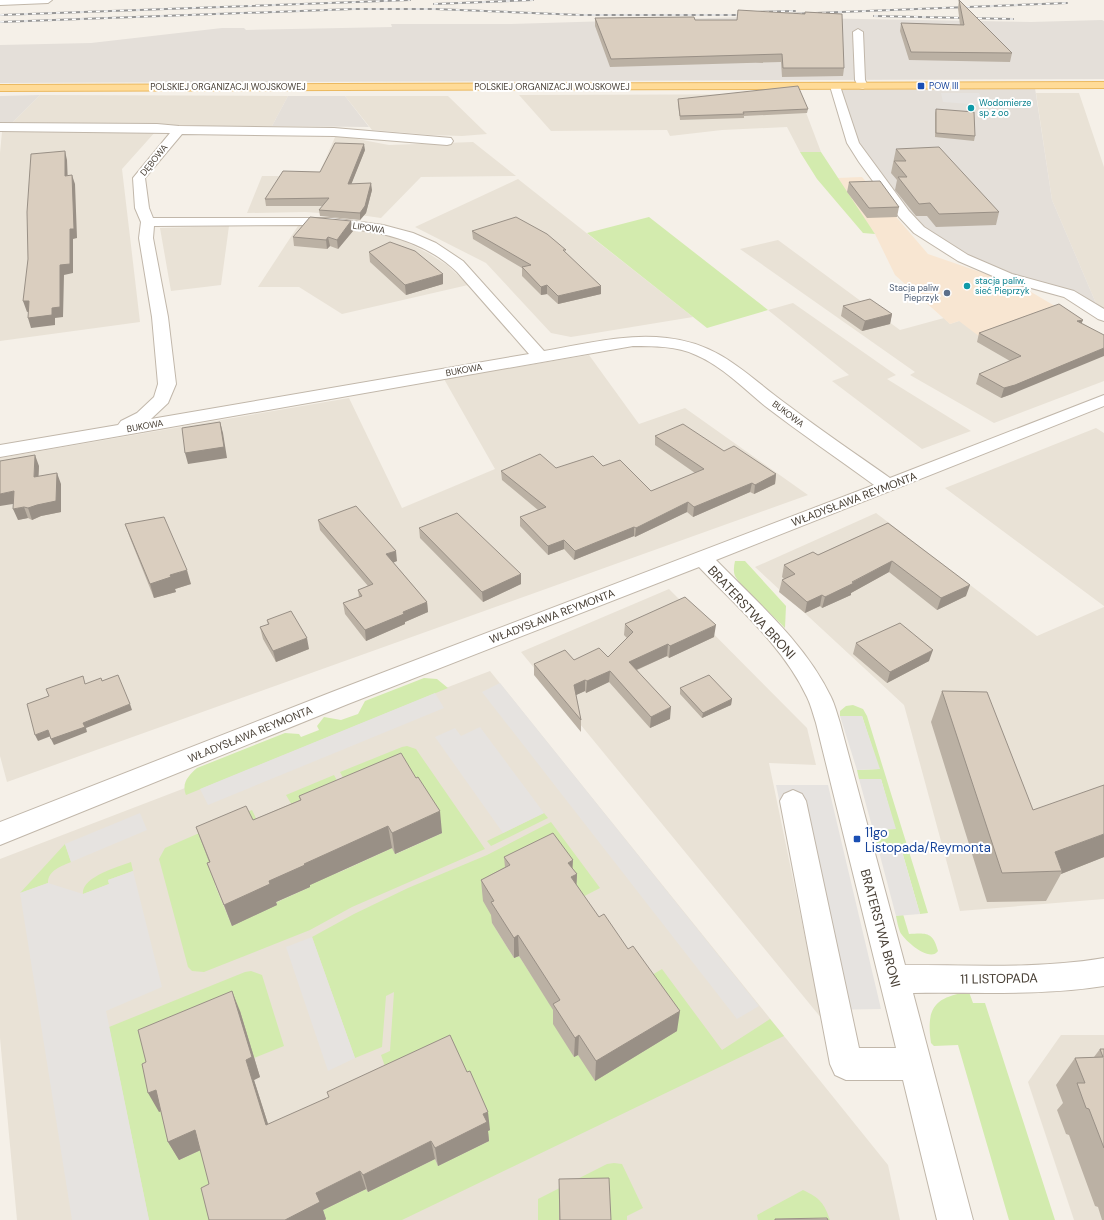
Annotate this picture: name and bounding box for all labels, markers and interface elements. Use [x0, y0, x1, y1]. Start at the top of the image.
place label: POW III [929, 80, 958, 92]
street label: POLSKIEJ ORGANIZACJI WOJSKOWEJ [150, 81, 306, 93]
street label: POLSKIEJ ORGANIZACJI WOJSKOWEJ [474, 81, 630, 93]
marker: POW III [916, 81, 926, 91]
place label: Wodomierze sp z oo [979, 97, 1031, 119]
marker: Wodomierze sp z oo [966, 103, 976, 113]
street label: DĘBOWA [138, 142, 170, 178]
street label: LIPOWA [352, 220, 386, 237]
place label: stacja paliw. sieć Pieprzyk [975, 275, 1030, 297]
marker: stacja paliw. sieć Pieprzyk [962, 281, 972, 291]
place label: Stacja paliw Pieprzyk [889, 282, 939, 304]
marker: Stacja paliw Pieprzyk [942, 288, 952, 298]
street label: BUKOWA [445, 361, 483, 379]
street label: BUKOWA [770, 398, 806, 430]
street label: BUKOWA [126, 417, 164, 435]
street label: WŁADYSŁAWA REYMONTA [789, 469, 919, 529]
street label: BRATERSTWA BRONI [704, 562, 799, 663]
street label: WŁADYSŁAWA REYMONTA [487, 586, 617, 646]
street label: WŁADYSŁAWA REYMONTA [186, 703, 314, 765]
place label: 11go Listopada/Reymonta [865, 824, 991, 856]
marker: 11go Listopada/Reymonta [852, 834, 862, 844]
street label: BRATERSTWA BRONI [857, 867, 904, 989]
street label: 11 LISTOPADA [960, 969, 1038, 988]

